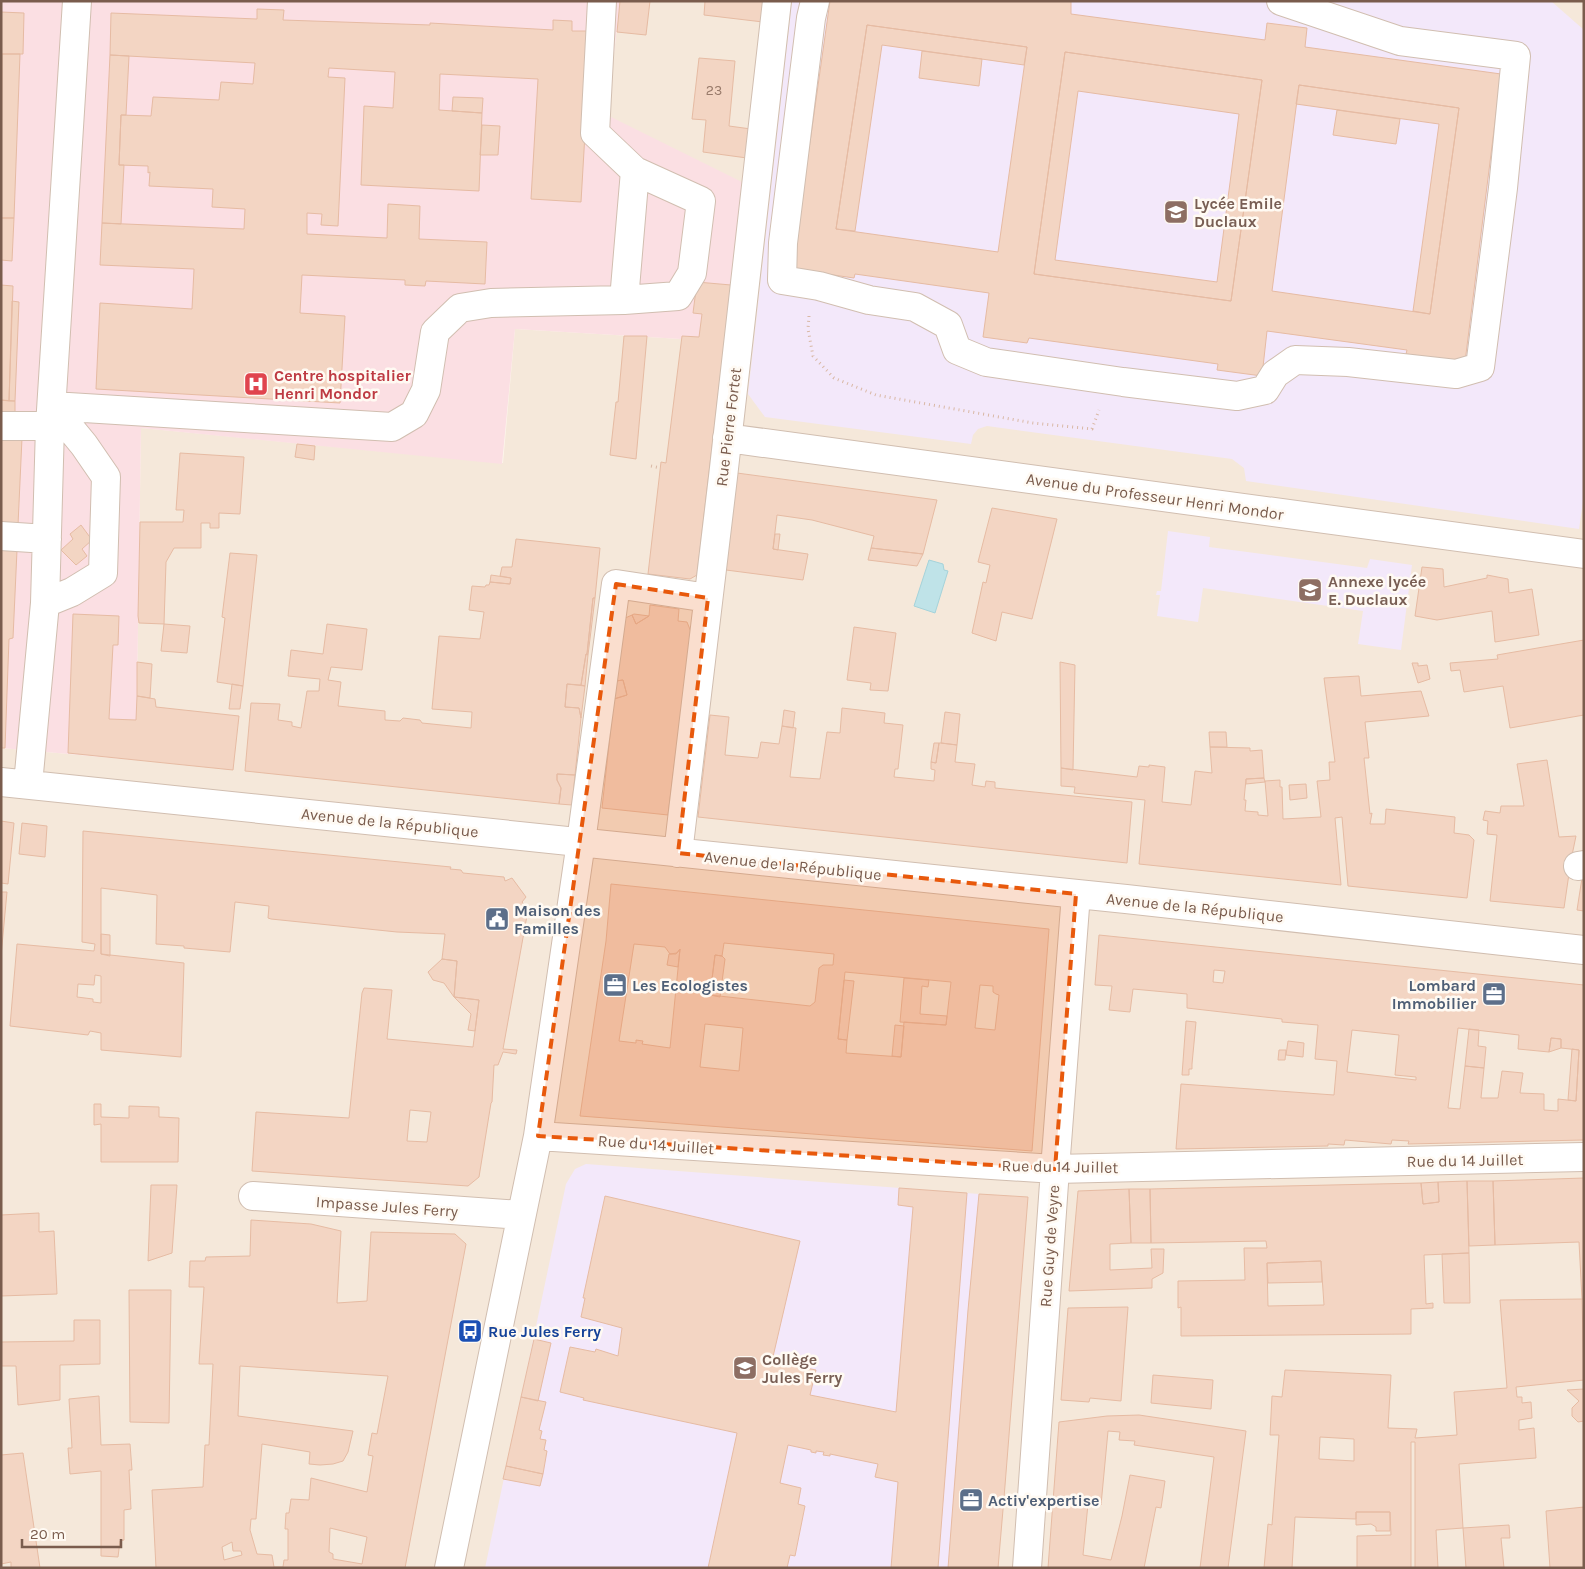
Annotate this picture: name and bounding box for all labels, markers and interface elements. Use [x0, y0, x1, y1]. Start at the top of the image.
house number: 23 [706, 82, 722, 99]
place label: Lycée Emile Duclaux [1194, 194, 1282, 231]
school or university icon: Lycée Emile Duclaux [1163, 199, 1189, 225]
place label: Centre hospitalier Henri Mondor [274, 366, 411, 403]
street label: Rue Pierre Fortet [712, 367, 745, 488]
hospital icon: Centre hospitalier Henri Mondor [243, 371, 269, 397]
street label: Avenue du Professeur Henri Mondor [1025, 469, 1285, 524]
place label: Annexe lycée E. Duclaux [1328, 572, 1426, 609]
school or university icon: Annexe lycée E. Duclaux [1297, 577, 1323, 603]
street label: Avenue de la République [300, 804, 479, 841]
street label: Avenue de la République [703, 847, 882, 884]
street label: Avenue de la République [1105, 889, 1284, 926]
place label: Maison des Familles [514, 901, 601, 938]
public building icon: Maison des Familles [484, 906, 510, 932]
office icon: Les Ecologistes [602, 972, 628, 998]
place label: Les Ecologistes [632, 976, 748, 995]
place label: Lombard Immobilier [1392, 976, 1477, 1013]
office icon: Lombard Immobilier [1481, 981, 1507, 1007]
street label: Rue du 14 Juillet [597, 1131, 715, 1158]
street label: Rue du 14 Juillet [1407, 1150, 1523, 1171]
street label: Rue du 14 Juillet [1002, 1156, 1118, 1177]
street label: Rue Guy de Veyre [1036, 1184, 1063, 1308]
street label: Impasse Jules Ferry [315, 1192, 459, 1221]
bus stop icon: Rue Jules Ferry [457, 1318, 483, 1344]
place label: Rue Jules Ferry [488, 1322, 601, 1341]
place label: Collège Jules Ferry [762, 1350, 842, 1387]
school or university icon: Collège Jules Ferry [732, 1355, 758, 1381]
office icon: Activ'expertise [958, 1487, 984, 1513]
place label: Activ'expertise [988, 1491, 1100, 1510]
scale bar [22, 1516, 121, 1548]
text: 20 m [30, 1525, 65, 1543]

